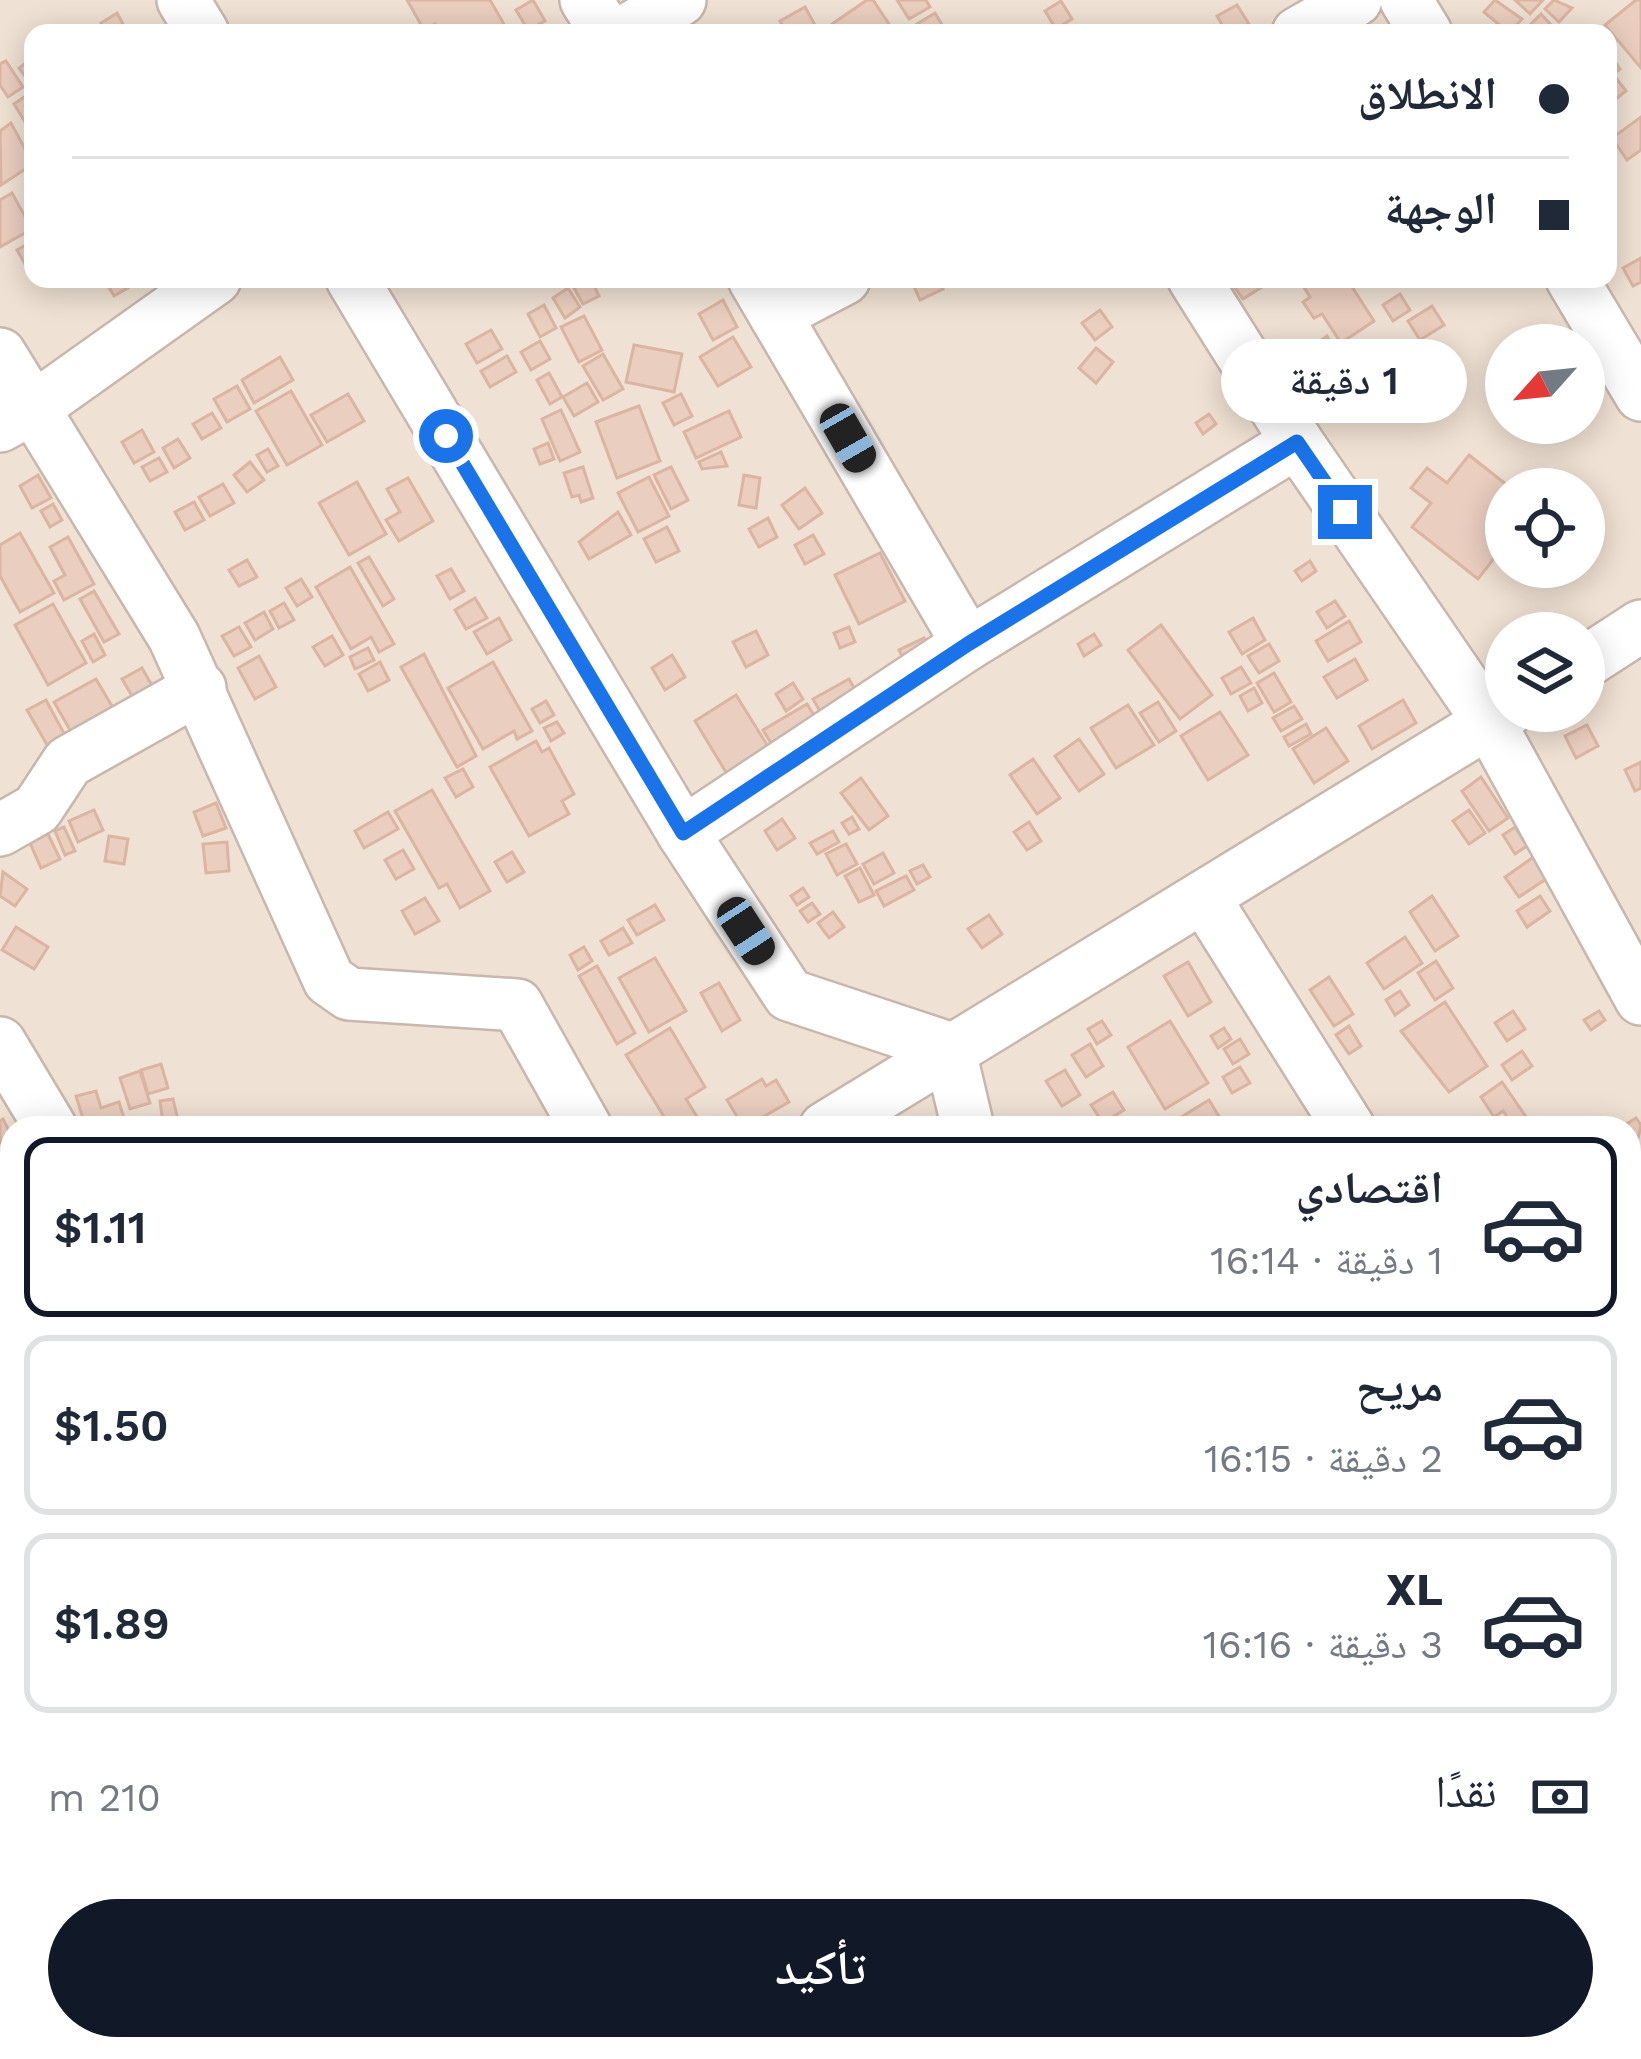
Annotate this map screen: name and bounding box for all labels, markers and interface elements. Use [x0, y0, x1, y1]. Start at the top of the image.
text: الانطلاق [1358, 67, 1497, 120]
text: الوجهة [1384, 182, 1497, 235]
north arrow [1485, 324, 1605, 444]
map controls [1485, 324, 1605, 732]
callout: 1 دقيقة [1222, 338, 1468, 422]
text: 1 دقيقة [1289, 358, 1399, 403]
car [814, 398, 882, 478]
route start [419, 409, 473, 463]
button: locate [1485, 468, 1605, 588]
route end [1318, 485, 1372, 539]
button: layers [1485, 612, 1605, 732]
car [711, 891, 781, 971]
text: اقتصادي [1296, 1161, 1443, 1214]
icon: car [1479, 1173, 1587, 1281]
text: $1.11 [54, 1201, 147, 1254]
text: 1 دقيقة · 16:14 [1210, 1238, 1443, 1283]
text: مريح [1356, 1359, 1443, 1412]
icon: car [1479, 1371, 1587, 1479]
text: $1.50 [54, 1399, 169, 1452]
text: 2 دقيقة · 16:15 [1204, 1436, 1443, 1481]
text: XL [1386, 1563, 1443, 1616]
icon: car [1479, 1569, 1587, 1677]
text: $1.89 [54, 1597, 170, 1650]
text: 3 دقيقة · 16:16 [1203, 1622, 1443, 1667]
icon: cash [1527, 1764, 1593, 1830]
text: نقدًا [1435, 1765, 1497, 1818]
text: 210 m [48, 1775, 161, 1820]
button: تأكيد [48, 1899, 1593, 2037]

